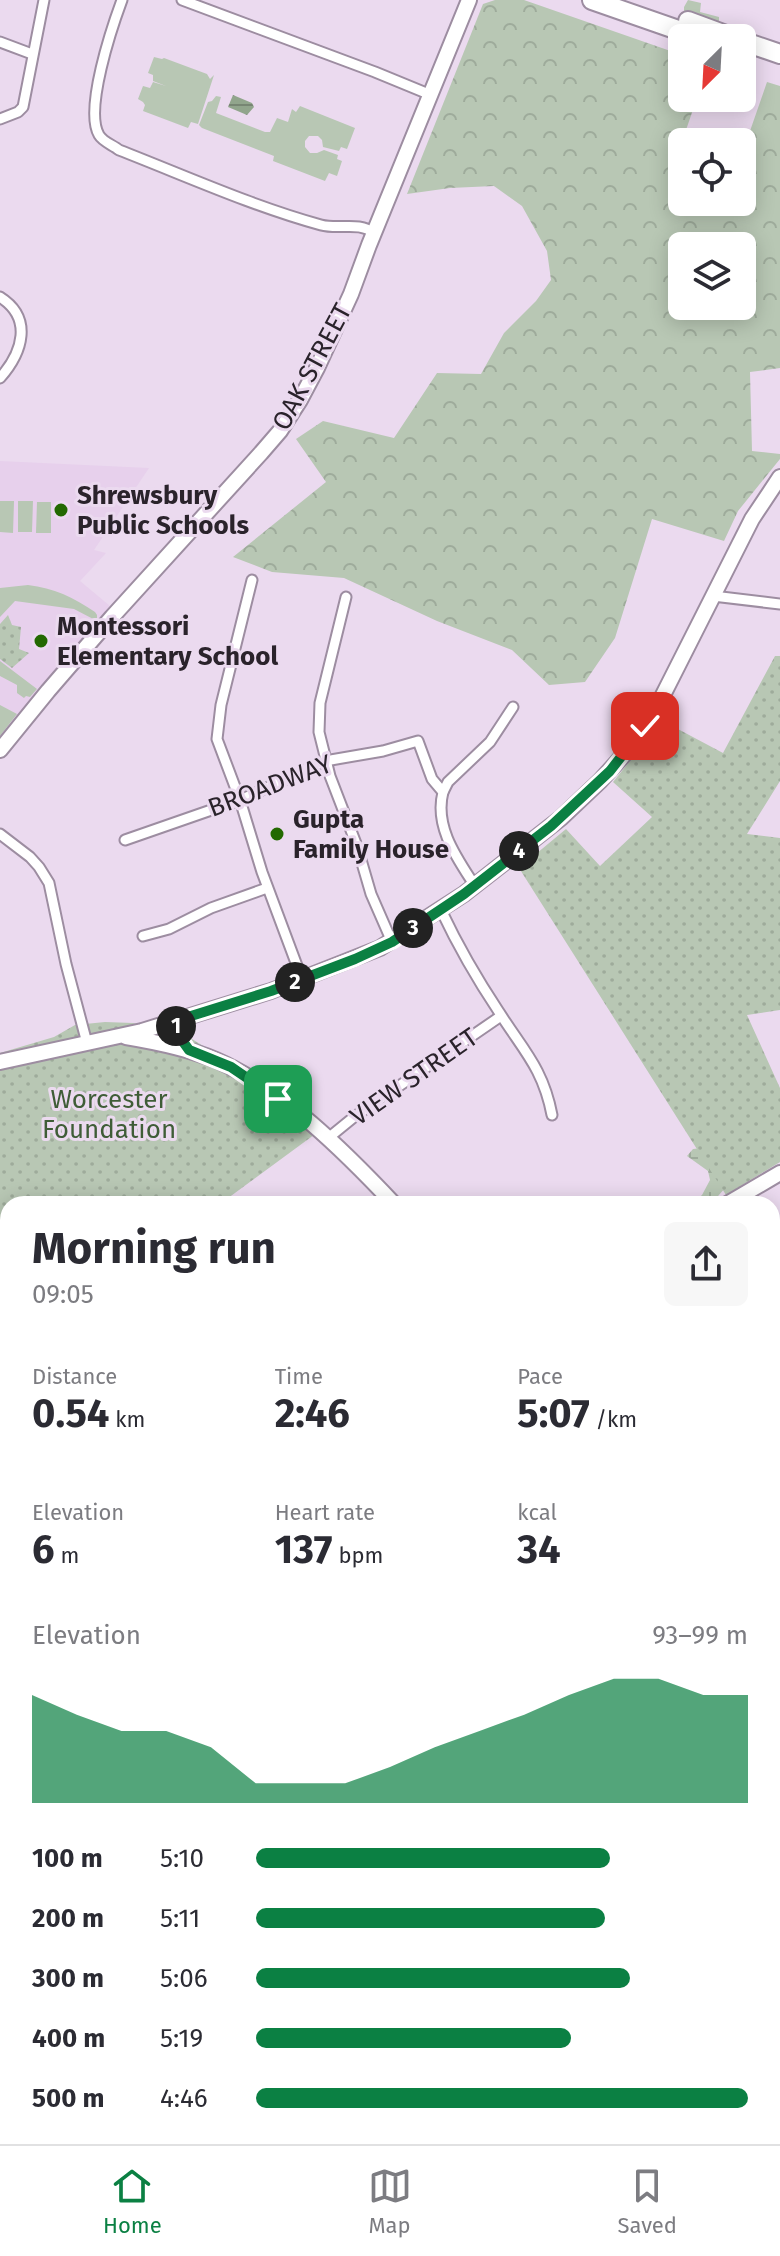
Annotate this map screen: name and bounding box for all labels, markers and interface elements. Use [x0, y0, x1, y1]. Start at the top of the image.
north arrow [668, 24, 756, 112]
map controls [668, 24, 756, 320]
button: locate [668, 128, 756, 216]
button: layers [668, 232, 756, 320]
street label: OAK STREET [266, 298, 359, 436]
place label: Shrewsbury Public Schools [77, 480, 249, 541]
marker: Shrewsbury Public Schools [52, 501, 70, 519]
place label: Montessori Elementary School [57, 611, 278, 672]
marker: Montessori Elementary School [32, 632, 50, 650]
pin [611, 692, 679, 760]
icon: check [623, 704, 667, 748]
street label: BROADWAY [204, 748, 337, 824]
place label: Gupta Family House [293, 804, 449, 865]
marker: Gupta Family House [268, 825, 286, 843]
pin: 4 [499, 831, 539, 871]
text: 4 [513, 837, 525, 864]
pin: 3 [393, 908, 433, 948]
text: 3 [407, 914, 419, 941]
pin: 2 [275, 962, 315, 1002]
text: 2 [289, 968, 301, 995]
pin: 1 [156, 1006, 196, 1046]
text: 1 [171, 1012, 181, 1039]
street label: VIEW STREET [344, 1021, 484, 1132]
pin [244, 1065, 312, 1133]
icon: arrive [256, 1077, 300, 1121]
park label: Worcester Foundation [42, 1084, 176, 1145]
text: Morning run [32, 1222, 276, 1275]
button: share [664, 1222, 748, 1306]
text: 09:05 [32, 1279, 94, 1310]
text: Distance [32, 1363, 117, 1390]
text: Time [275, 1363, 323, 1390]
text: Pace [517, 1363, 563, 1390]
text: 0.54 [32, 1390, 109, 1438]
text: 2:46 [275, 1390, 350, 1438]
text: 5:07 [517, 1390, 590, 1438]
text: km [109, 1406, 145, 1433]
text: /km [590, 1406, 637, 1433]
text: Elevation [32, 1499, 124, 1526]
text: Heart rate [275, 1499, 375, 1526]
text: kcal [517, 1499, 557, 1526]
text: 6 [32, 1526, 55, 1574]
text: 137 [275, 1526, 333, 1574]
text: 34 [517, 1526, 561, 1574]
text: m [55, 1542, 79, 1569]
text: bpm [333, 1542, 383, 1569]
text: Elevation [32, 1620, 141, 1651]
text: 93–99 m [652, 1620, 748, 1651]
text: 100 m [32, 1843, 103, 1874]
text: 5:10 [160, 1843, 204, 1874]
text: 200 m [32, 1903, 104, 1934]
text: 5:11 [160, 1903, 200, 1934]
text: 300 m [32, 1963, 104, 1994]
text: 5:06 [160, 1963, 208, 1994]
text: 400 m [32, 2023, 105, 2054]
text: 5:19 [160, 2023, 203, 2054]
text: 500 m [32, 2083, 105, 2114]
text: 4:46 [160, 2083, 208, 2114]
tab: Home [103, 2164, 162, 2239]
tab: Map [368, 2164, 412, 2239]
tab: Saved [618, 2164, 677, 2239]

